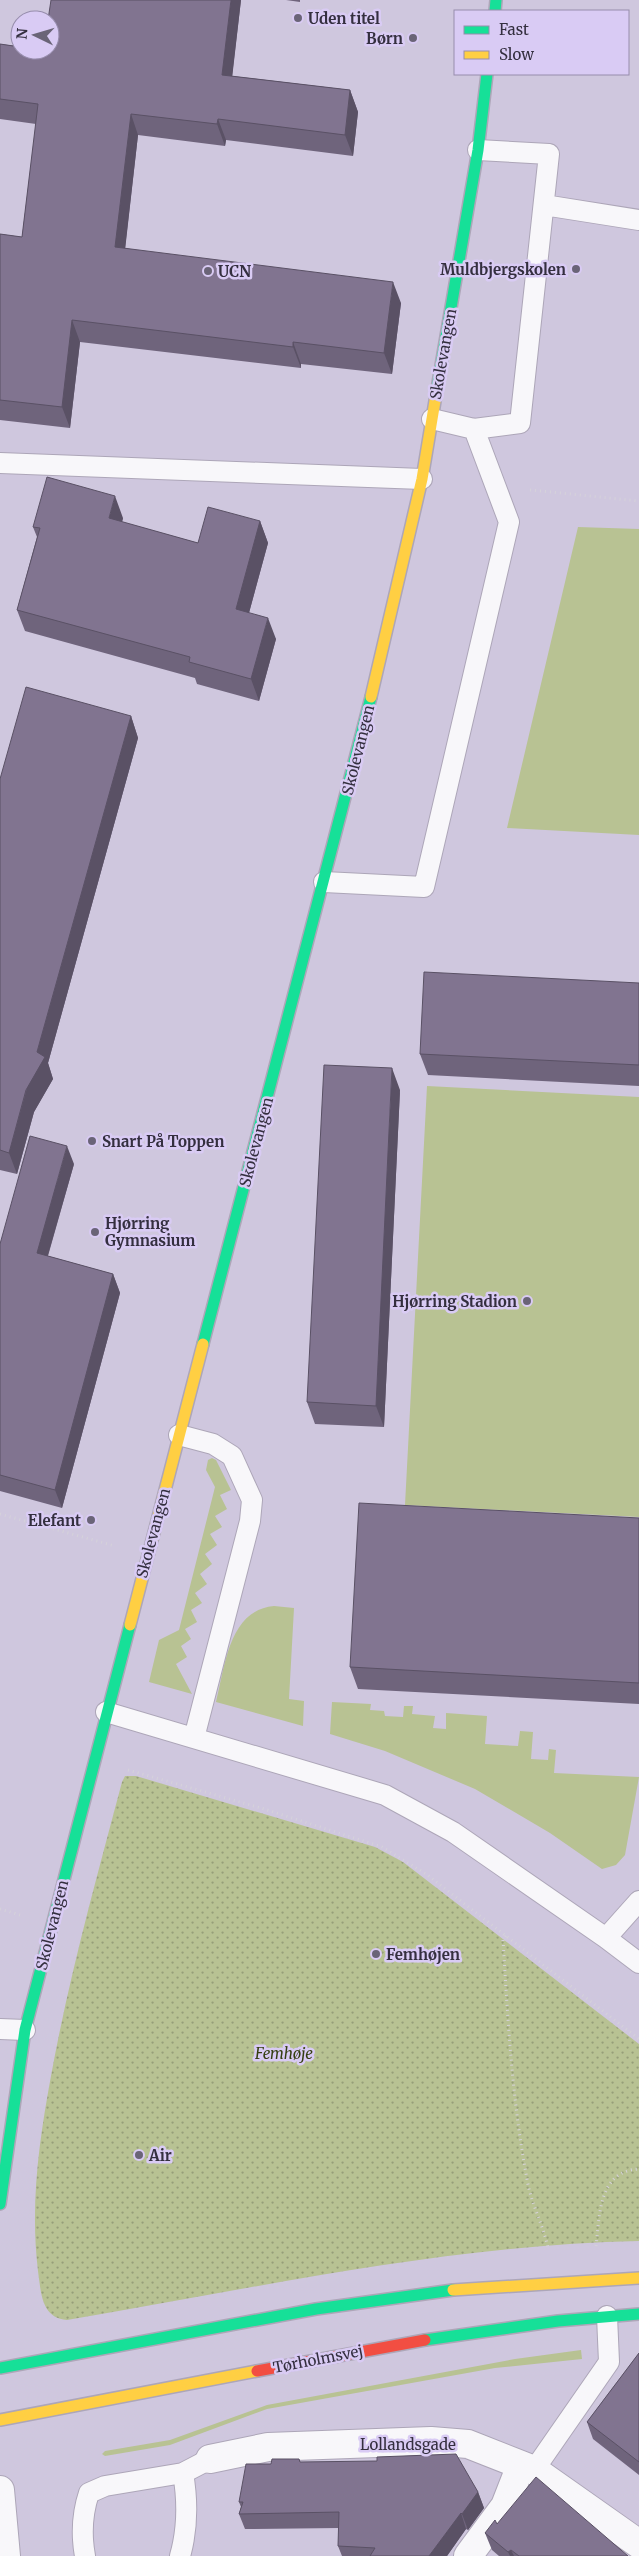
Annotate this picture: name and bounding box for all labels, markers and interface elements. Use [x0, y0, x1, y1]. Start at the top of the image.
place label: Uden titel [308, 9, 380, 28]
north arrow [10, 10, 60, 60]
legend [454, 10, 629, 75]
marker: Uden titel [292, 12, 304, 24]
text: Fast [499, 20, 529, 39]
text: N [13, 28, 31, 40]
place label: Børn [366, 29, 403, 48]
marker: Børn [407, 32, 419, 44]
text: Slow [499, 45, 534, 64]
place label: Muldbjergskolen [440, 260, 566, 279]
place label: UCN [218, 262, 251, 281]
marker: Muldbjergskolen [570, 263, 582, 275]
marker: UCN [202, 265, 214, 277]
street label: Skolevangen [426, 307, 460, 401]
street label: Skolevangen [338, 703, 378, 797]
street label: Skolevangen [235, 1095, 277, 1189]
place label: Snart På Toppen [102, 1132, 224, 1151]
marker: Snart På Toppen [86, 1135, 98, 1147]
place label: Hjørring Gymnasium [105, 1214, 195, 1250]
marker: Hjørring Gymnasium [89, 1226, 101, 1238]
place label: Hjørring Stadion [392, 1292, 517, 1311]
marker: Hjørring Stadion [521, 1295, 533, 1307]
street label: Skolevangen [132, 1486, 174, 1580]
place label: Elefant [28, 1511, 81, 1530]
marker: Elefant [85, 1514, 97, 1526]
street label: Skolevangen [32, 1878, 72, 1972]
place label: Femhøjen [386, 1945, 460, 1964]
marker: Femhøjen [370, 1948, 382, 1960]
park label: Femhøje [254, 2044, 313, 2063]
place label: Air [148, 2146, 172, 2165]
marker: Air [133, 2149, 145, 2161]
street label: Tørholmsvej [271, 2341, 365, 2377]
street label: Lollandsgade [360, 2435, 456, 2454]

